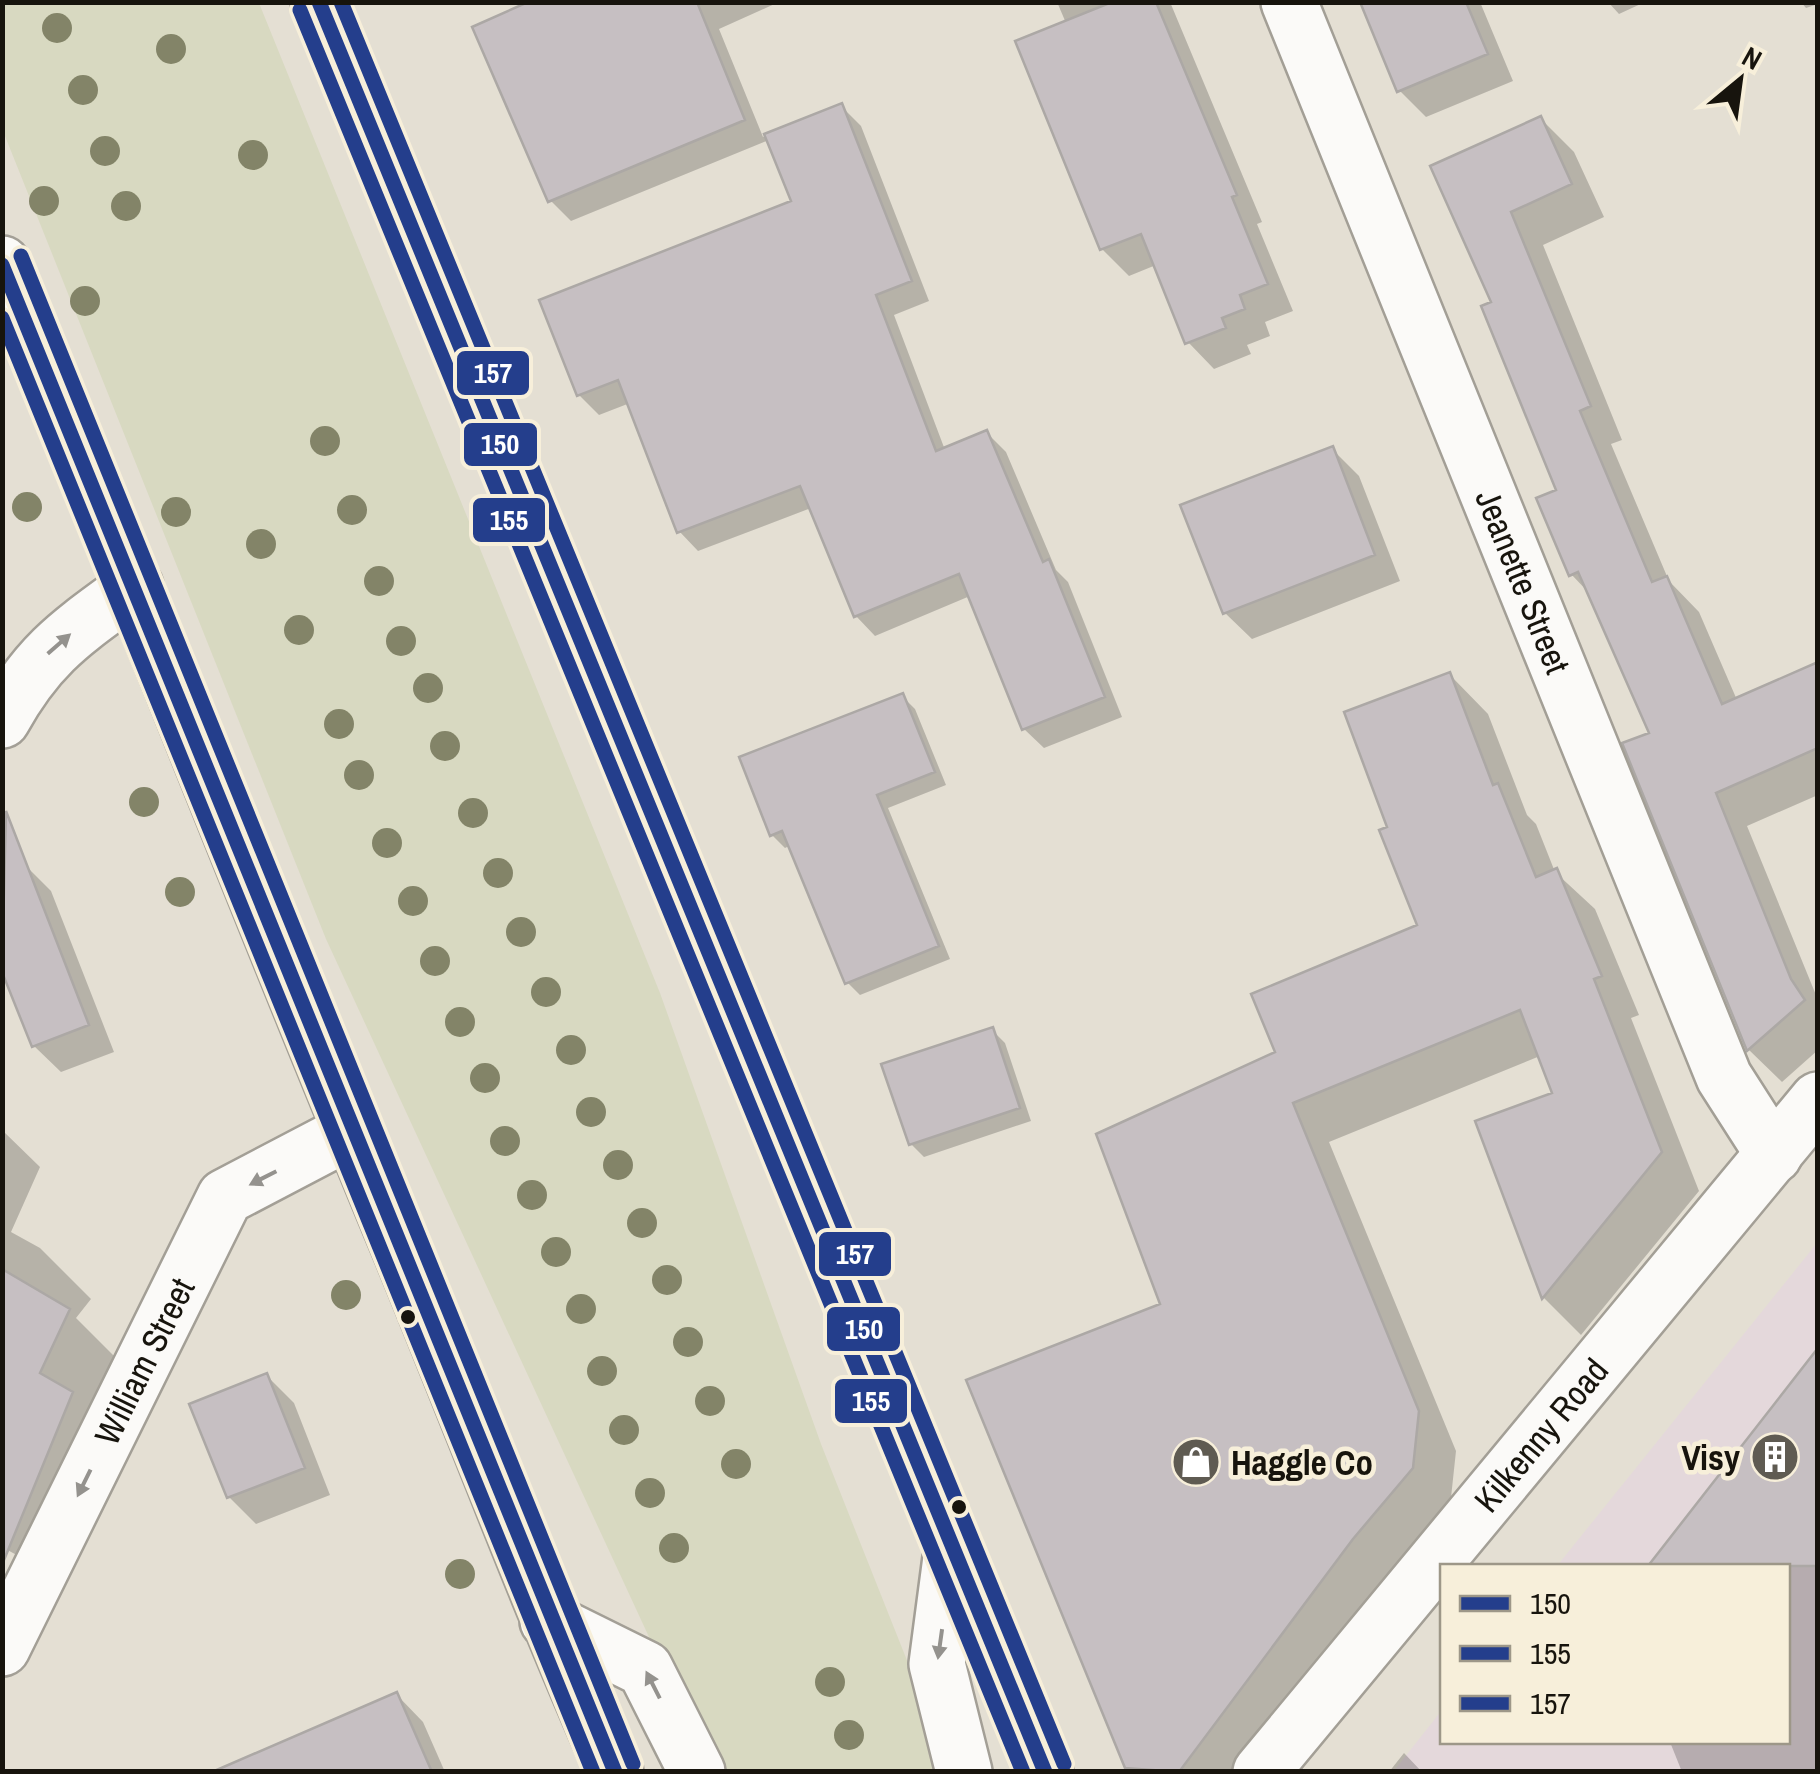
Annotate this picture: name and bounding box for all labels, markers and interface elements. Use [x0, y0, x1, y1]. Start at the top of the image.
north arrow [1690, 30, 1790, 130]
text: N [1736, 37, 1769, 79]
line badge: 157 [455, 349, 531, 397]
text: 157 [474, 354, 512, 392]
line badge: 150 [462, 421, 539, 468]
text: 150 [481, 425, 519, 463]
street label: Jeanette Street [1465, 482, 1582, 680]
line badge: 155 [471, 496, 547, 544]
text: 155 [490, 501, 528, 539]
one-way arrow [47, 633, 71, 656]
one-way arrow [248, 1169, 277, 1186]
line badge: 157 [817, 1230, 893, 1278]
text: 157 [836, 1235, 874, 1273]
street label: William Street [83, 1270, 205, 1452]
line badge: 150 [825, 1305, 902, 1353]
unlabelled marker [398, 1307, 418, 1327]
text: 150 [845, 1310, 883, 1348]
street label: Kilkenny Road [1463, 1348, 1618, 1522]
line badge: 155 [833, 1377, 909, 1425]
text: 155 [852, 1382, 890, 1420]
building icon: Visy [1749, 1431, 1801, 1483]
place label: Visy [1681, 1434, 1740, 1481]
shop icon: Haggle Co [1170, 1436, 1222, 1488]
place label: Haggle Co [1231, 1439, 1373, 1486]
one-way arrow [76, 1468, 93, 1497]
unlabelled marker [949, 1497, 969, 1517]
legend [1440, 1564, 1790, 1744]
text: 150 [1530, 1583, 1571, 1623]
one-way arrow [932, 1628, 948, 1660]
text: 155 [1530, 1633, 1571, 1673]
one-way arrow [645, 1670, 662, 1699]
text: 157 [1530, 1683, 1571, 1723]

